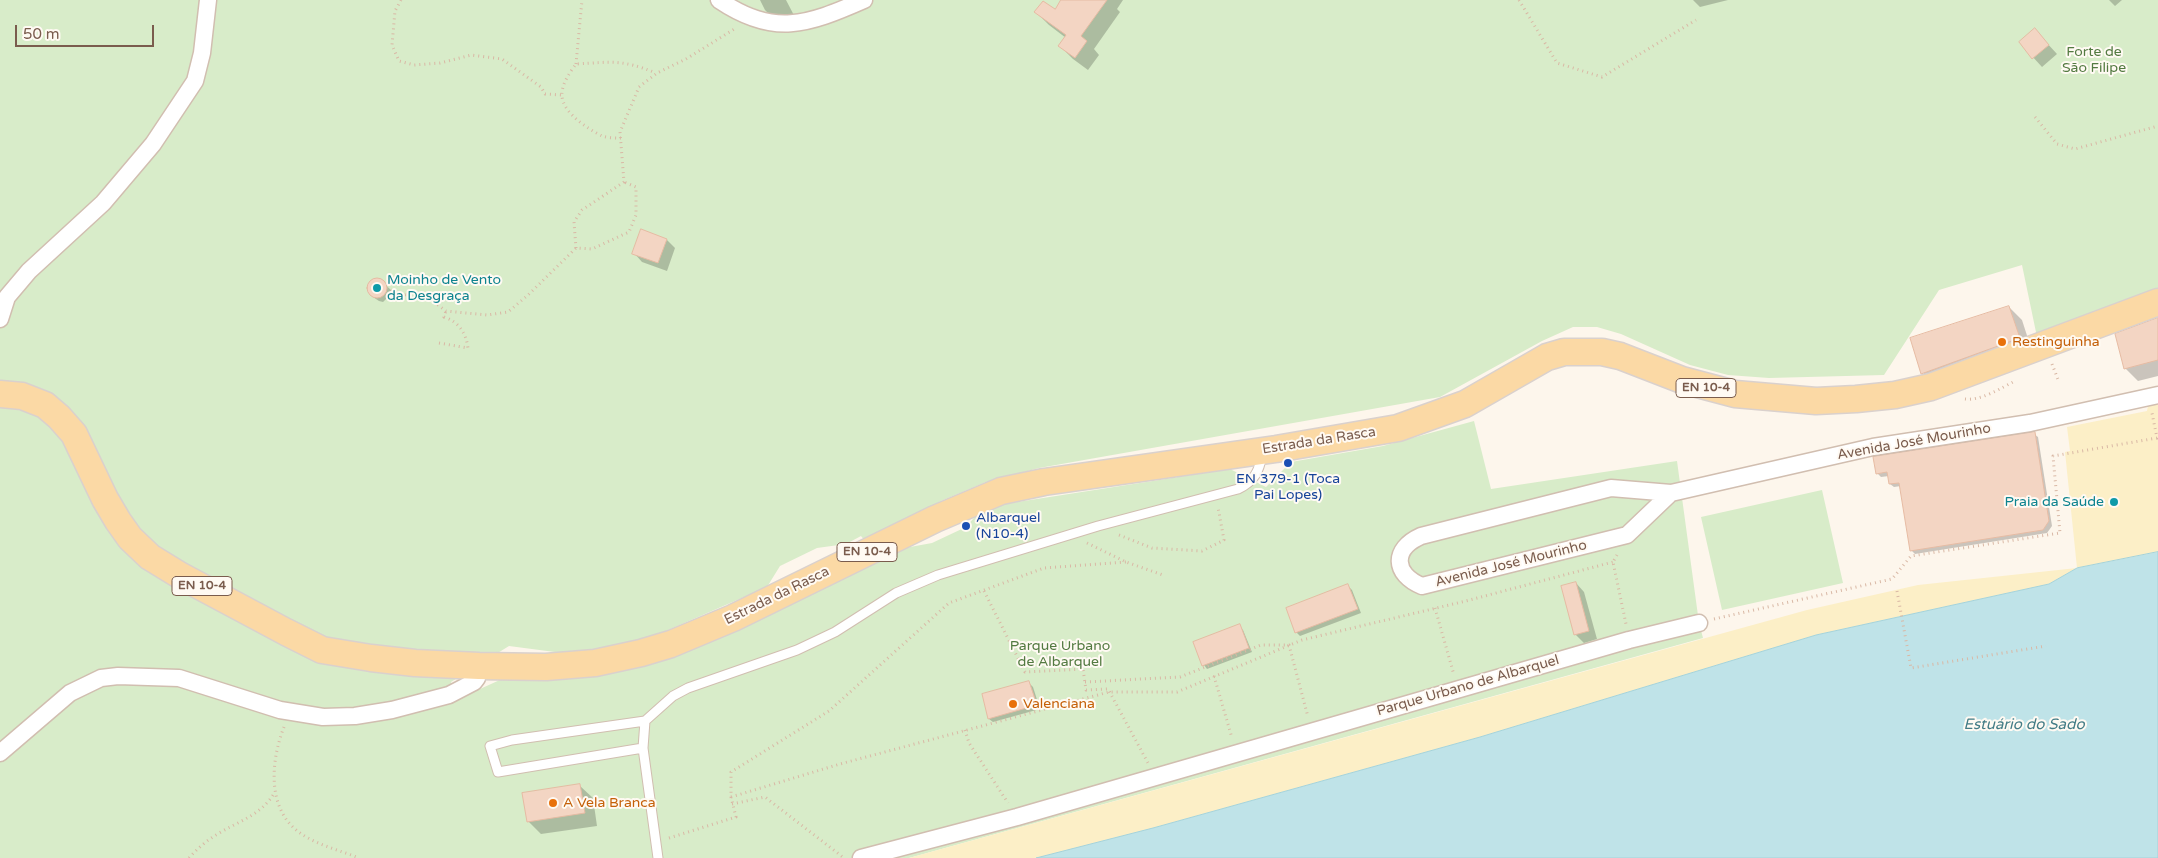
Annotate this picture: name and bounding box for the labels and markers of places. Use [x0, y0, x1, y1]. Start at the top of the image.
place label: Moinho de Vento da Desgraça [387, 272, 501, 304]
marker: Moinho de Vento da Desgraça [371, 282, 383, 294]
place label: Restinguinha [2012, 334, 2100, 350]
marker: Restinguinha [1996, 336, 2008, 348]
marker: EN 379-1 (Toca Pai Lopes) [1282, 457, 1294, 469]
place label: EN 379-1 (Toca Pai Lopes) [1236, 471, 1340, 504]
place label: Praia da Saúde [2004, 494, 2104, 510]
marker: Praia da Saúde [2108, 496, 2120, 508]
place label: Albarquel (N10-4) [976, 510, 1040, 542]
marker: Albarquel (N10-4) [960, 520, 972, 532]
place label: Valenciana [1023, 696, 1095, 712]
marker: Valenciana [1007, 698, 1019, 710]
place label: A Vela Branca [563, 795, 656, 811]
marker: A Vela Branca [547, 797, 559, 809]

